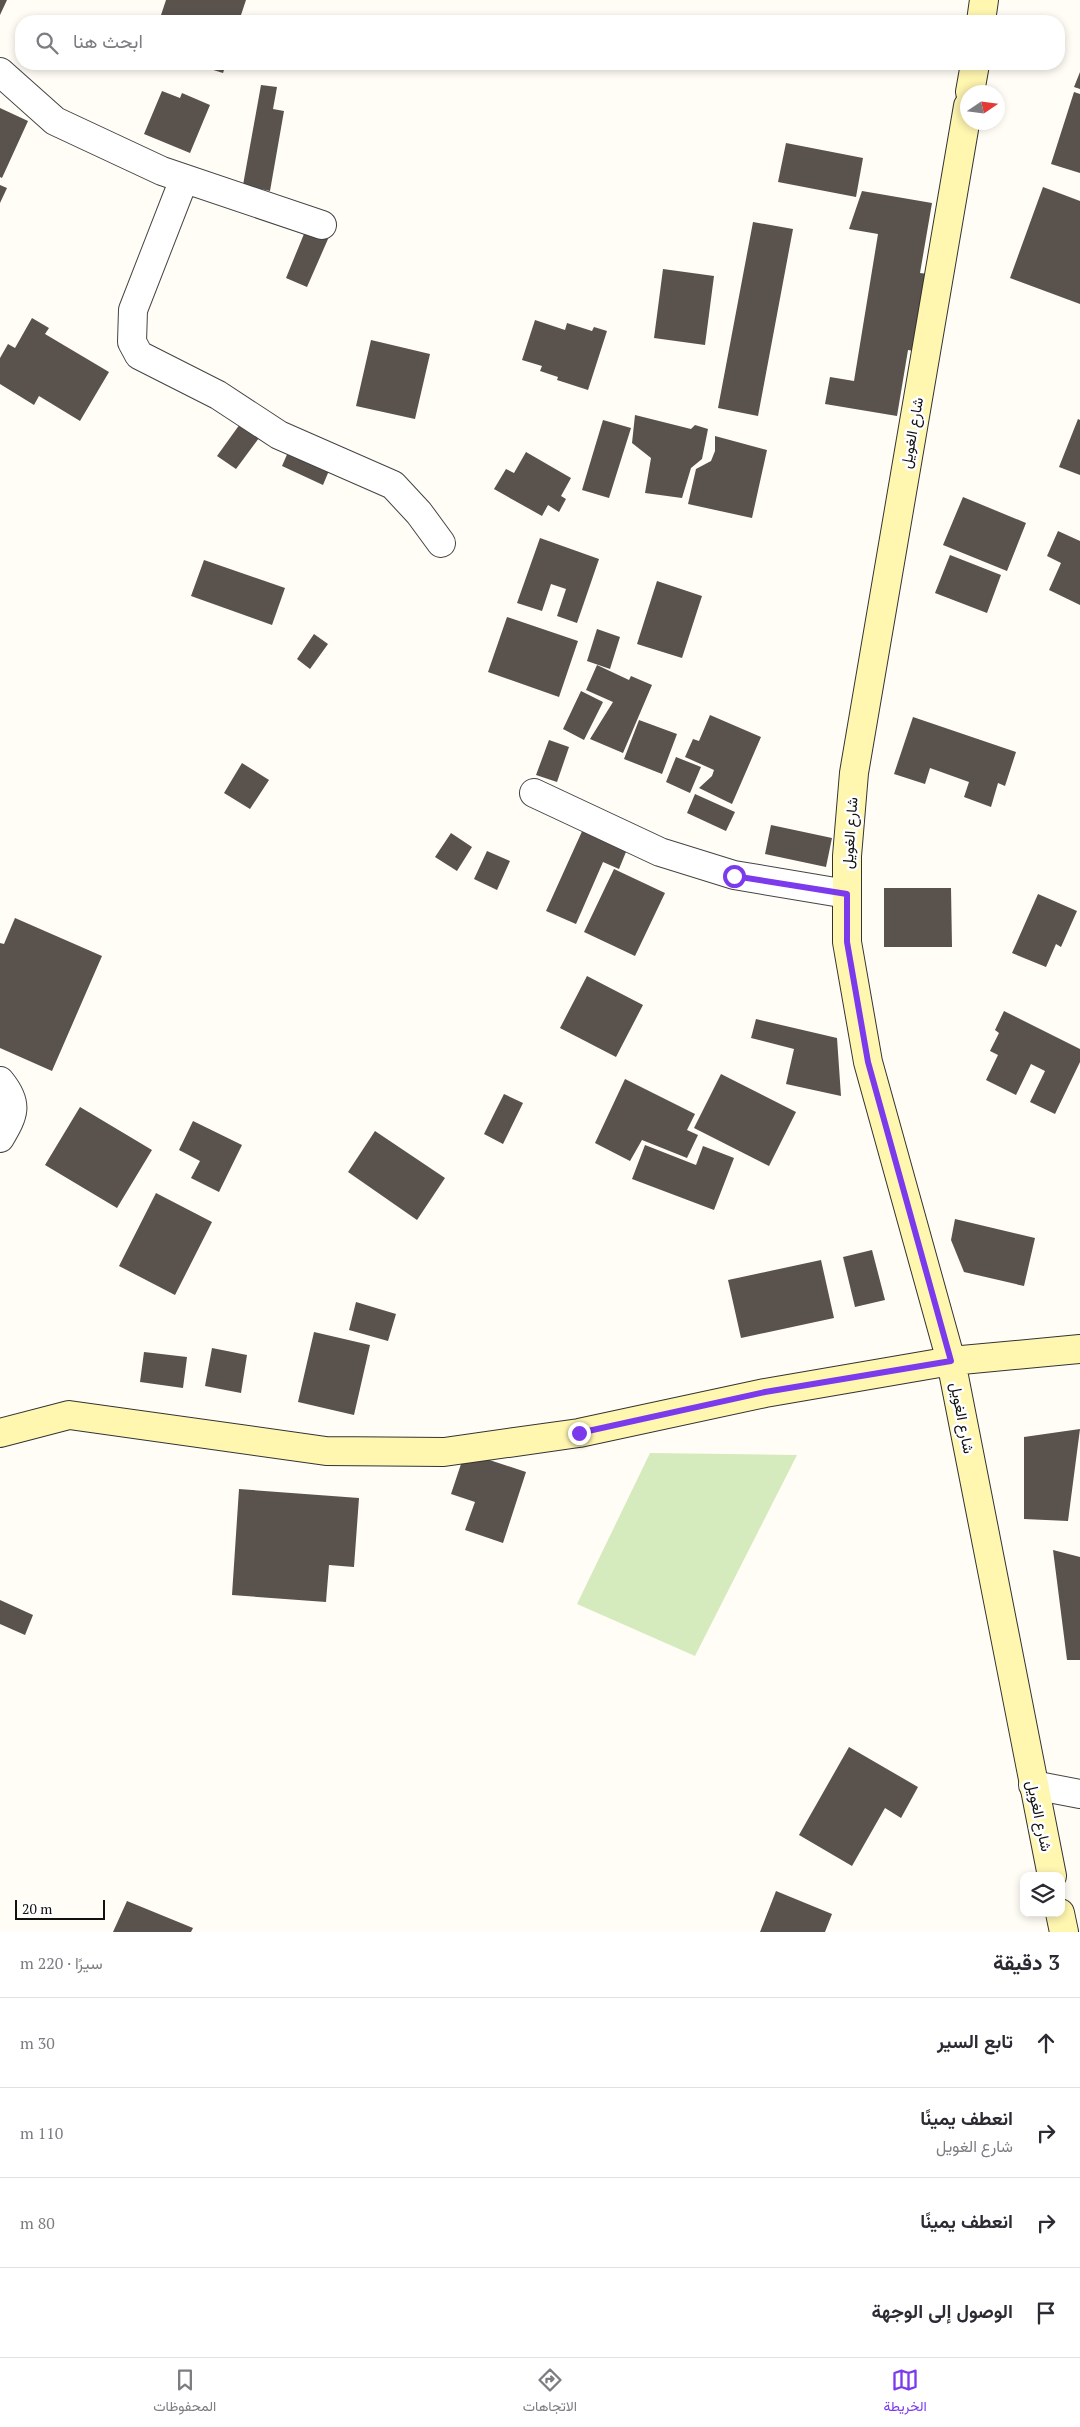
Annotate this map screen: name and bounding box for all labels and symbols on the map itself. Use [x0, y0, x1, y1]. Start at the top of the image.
north arrow [960, 85, 1005, 130]
street label: شارع الغويل [895, 395, 929, 470]
street label: شارع الغويل [837, 796, 863, 870]
route start [723, 865, 746, 888]
street label: شارع الغويل [944, 1381, 980, 1456]
route end [568, 1422, 591, 1445]
street label: شارع الغويل [1021, 1778, 1057, 1854]
scale bar [15, 1897, 105, 1920]

